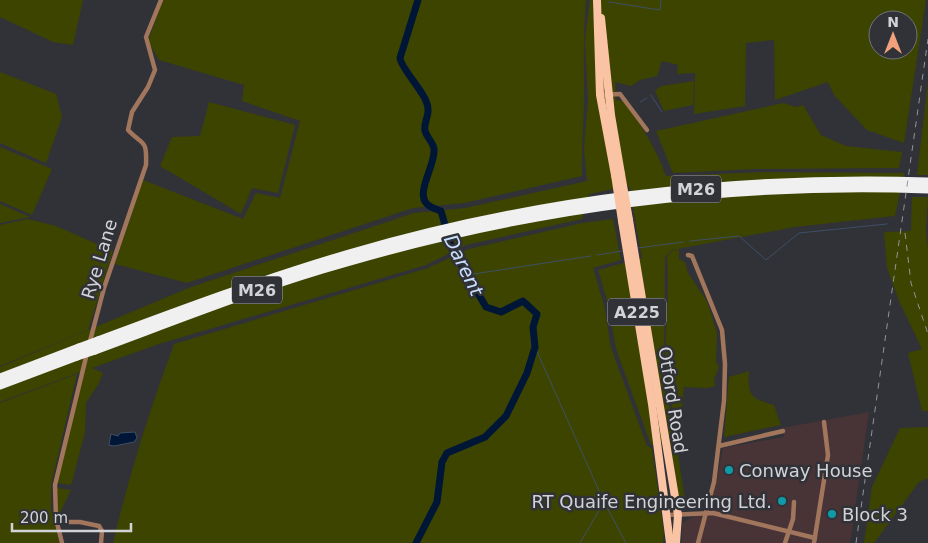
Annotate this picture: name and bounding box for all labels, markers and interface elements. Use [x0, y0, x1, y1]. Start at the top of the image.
north arrow [868, 10, 918, 60]
text: N [887, 14, 899, 30]
road number: M26 [671, 175, 721, 202]
street label: Rye Lane [77, 216, 121, 302]
water label: Darent [440, 231, 489, 301]
road number: M26 [232, 276, 282, 304]
road number: A225 [608, 298, 666, 326]
street label: Otford Road [654, 345, 692, 455]
place label: Conway House [739, 460, 873, 481]
marker: Conway House [723, 464, 735, 476]
place label: RT Quaife Engineering Ltd. [531, 491, 772, 512]
marker: RT Quaife Engineering Ltd. [776, 495, 788, 507]
scale bar [12, 500, 131, 532]
place label: Block 3 [842, 504, 908, 525]
marker: Block 3 [826, 508, 838, 520]
text: 200 m [20, 509, 68, 527]

